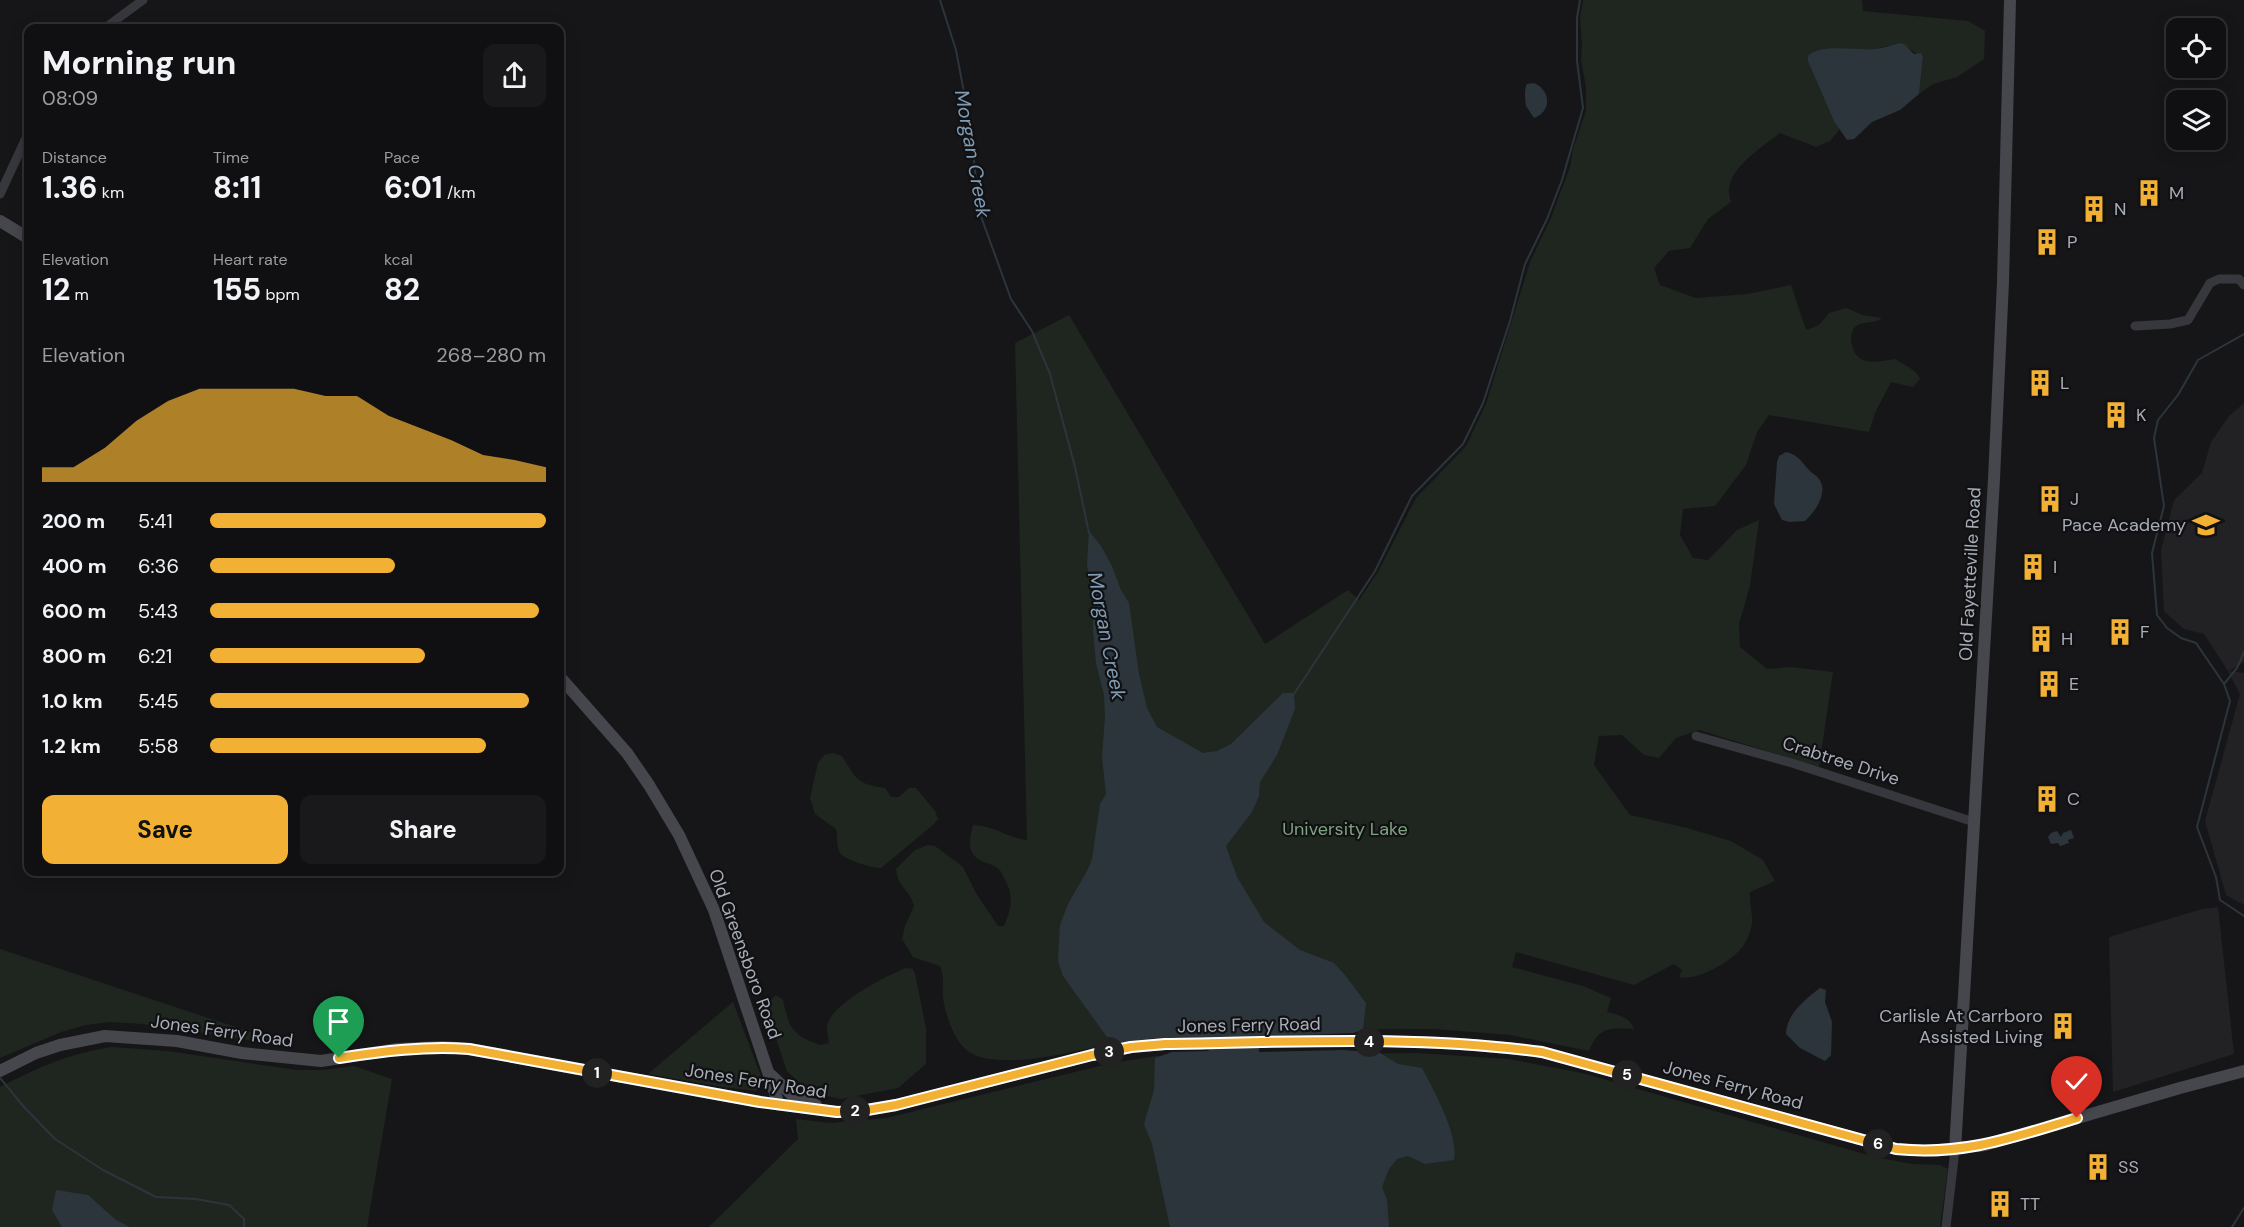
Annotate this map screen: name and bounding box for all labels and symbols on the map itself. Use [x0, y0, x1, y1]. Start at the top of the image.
water label: Morgan Creek [949, 88, 997, 221]
building icon: M [2134, 178, 2164, 208]
place label: M [2169, 181, 2184, 205]
building icon: N [2079, 194, 2109, 224]
place label: N [2114, 197, 2126, 221]
building icon: P [2032, 227, 2062, 257]
place label: P [2067, 230, 2077, 254]
building icon: L [2025, 368, 2055, 398]
place label: L [2060, 371, 2070, 395]
building icon: K [2101, 400, 2131, 430]
place label: K [2136, 403, 2147, 427]
building icon: J [2035, 484, 2065, 514]
street label: Old Fayetteville Road [1953, 486, 1987, 662]
place label: J [2070, 487, 2079, 511]
school or university icon: Pace Academy [2191, 510, 2221, 540]
place label: Pace Academy [2062, 513, 2186, 537]
building icon: I [2018, 552, 2048, 582]
place label: I [2053, 555, 2057, 579]
water label: Morgan Creek [1082, 570, 1132, 703]
building icon: F [2105, 617, 2135, 647]
place label: F [2140, 620, 2150, 644]
building icon: H [2026, 624, 2056, 654]
place label: H [2061, 627, 2073, 651]
building icon: E [2034, 669, 2064, 699]
place label: E [2069, 672, 2079, 696]
street label: Crabtree Drive [1780, 731, 1902, 791]
building icon: C [2032, 784, 2062, 814]
place label: C [2067, 787, 2080, 811]
park label: University Lake [1282, 817, 1408, 841]
street label: Old Greensboro Road [703, 866, 787, 1042]
pin [313, 996, 364, 1058]
place label: Carlisle At Carrboro Assisted Living [1879, 1004, 2043, 1049]
street label: Jones Ferry Road [149, 1009, 295, 1053]
building icon: Carlisle At Carrboro Assisted Living [2048, 1011, 2078, 1041]
street label: Jones Ferry Road [1177, 1012, 1321, 1038]
pin: 4 [1354, 1027, 1384, 1057]
pin: 3 [1094, 1037, 1124, 1067]
street label: Jones Ferry Road [1661, 1055, 1805, 1115]
pin [2051, 1056, 2102, 1118]
pin: 1 [582, 1058, 612, 1088]
street label: Jones Ferry Road [683, 1058, 829, 1104]
pin: 5 [1612, 1060, 1642, 1090]
pin: 2 [840, 1096, 870, 1126]
pin: 6 [1863, 1129, 1893, 1159]
building icon: SS [2083, 1152, 2113, 1182]
place label: SS [2118, 1155, 2139, 1179]
building icon: TT [1985, 1189, 2015, 1219]
place label: TT [2020, 1192, 2040, 1216]

